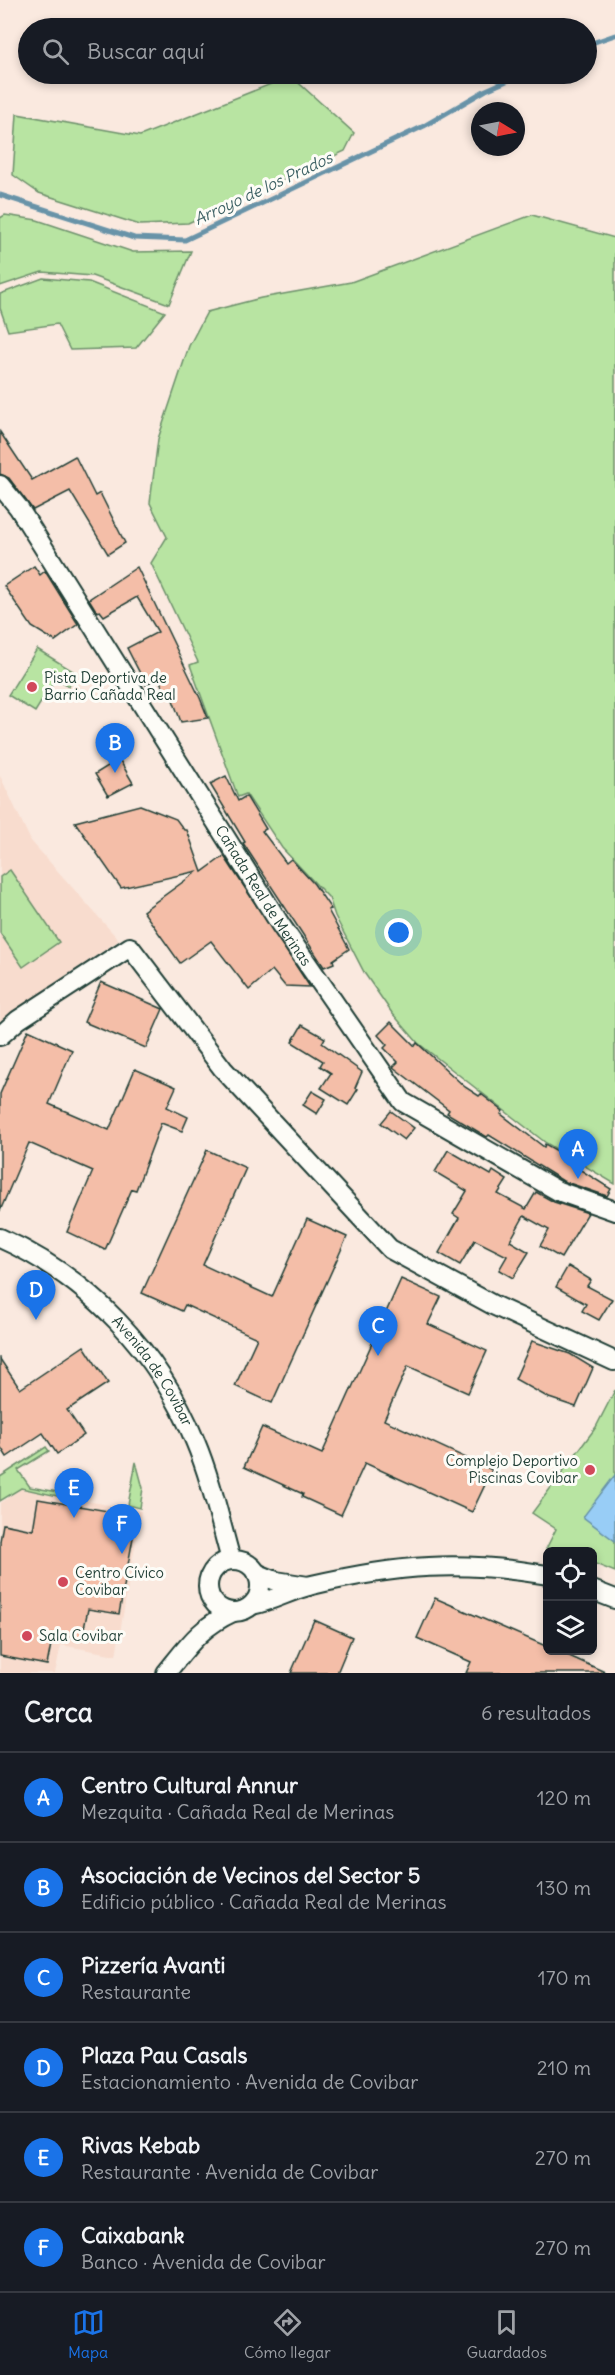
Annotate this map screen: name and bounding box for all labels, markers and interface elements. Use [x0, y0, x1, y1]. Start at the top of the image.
search box [18, 18, 597, 84]
icon: search [39, 35, 72, 68]
text: Buscar aquí [87, 37, 204, 65]
north arrow [471, 102, 525, 156]
water label: Arroyo de los Prados [191, 147, 336, 229]
place label: Pista Deportiva de Barrio Cañada Real [44, 668, 176, 704]
marker: Pista Deportiva de Barrio Cañada Real [25, 680, 39, 694]
pin: B [96, 724, 134, 773]
street label: Cañada Real de Merinas [211, 822, 316, 969]
your location [384, 918, 413, 947]
pin: A [558, 1130, 598, 1179]
pin: D [16, 1270, 56, 1320]
pin: C [358, 1306, 398, 1356]
street label: Avenida de Covibar [108, 1311, 197, 1429]
place label: Complejo Deportivo Piscinas Covibar [445, 1451, 578, 1487]
marker: Complejo Deportivo Piscinas Covibar [583, 1463, 597, 1477]
pin: E [54, 1468, 94, 1518]
pin: F [102, 1504, 142, 1554]
map controls [543, 1547, 597, 1655]
button: locate [543, 1547, 597, 1601]
place label: Centro Cívico Covibar [75, 1563, 164, 1599]
marker: Centro Cívico Covibar [56, 1575, 70, 1589]
button: layers [543, 1601, 597, 1655]
place label: Sala Covibar [39, 1626, 123, 1645]
marker: Sala Covibar [20, 1629, 34, 1643]
text: Cerca [24, 1696, 93, 1729]
text: 6 resultados [481, 1700, 591, 1725]
text: Centro Cultural Annur [81, 1771, 298, 1799]
text: A [37, 1785, 50, 1810]
text: 120 m [537, 1785, 591, 1810]
text: Mezquita · Cañada Real de Merinas [81, 1799, 394, 1824]
text: Asociación de Vecinos del Sector 5 [81, 1861, 420, 1889]
text: B [37, 1875, 50, 1900]
text: 130 m [536, 1875, 591, 1900]
text: Edificio público · Cañada Real de Merinas [81, 1889, 446, 1914]
text: Pizzería Avanti [81, 1951, 225, 1979]
text: C [37, 1965, 50, 1990]
text: 170 m [538, 1965, 591, 1990]
text: Restaurante [81, 1979, 191, 2004]
text: Plaza Pau Casals [81, 2041, 247, 2069]
text: D [36, 2055, 51, 2080]
text: 210 m [537, 2055, 591, 2080]
text: Estacionamiento · Avenida de Covibar [81, 2069, 418, 2094]
text: Rivas Kebab [81, 2131, 200, 2159]
text: E [38, 2145, 49, 2170]
text: 270 m [535, 2145, 591, 2170]
text: Restaurante · Avenida de Covibar [81, 2159, 378, 2184]
text: Caixabank [81, 2221, 185, 2249]
text: F [38, 2235, 49, 2260]
text: 270 m [535, 2235, 591, 2260]
text: Banco · Avenida de Covibar [81, 2249, 326, 2274]
tab: Mapa [68, 2306, 108, 2362]
tab: Cómo llegar [244, 2306, 331, 2362]
tab: Guardados [467, 2306, 547, 2362]

